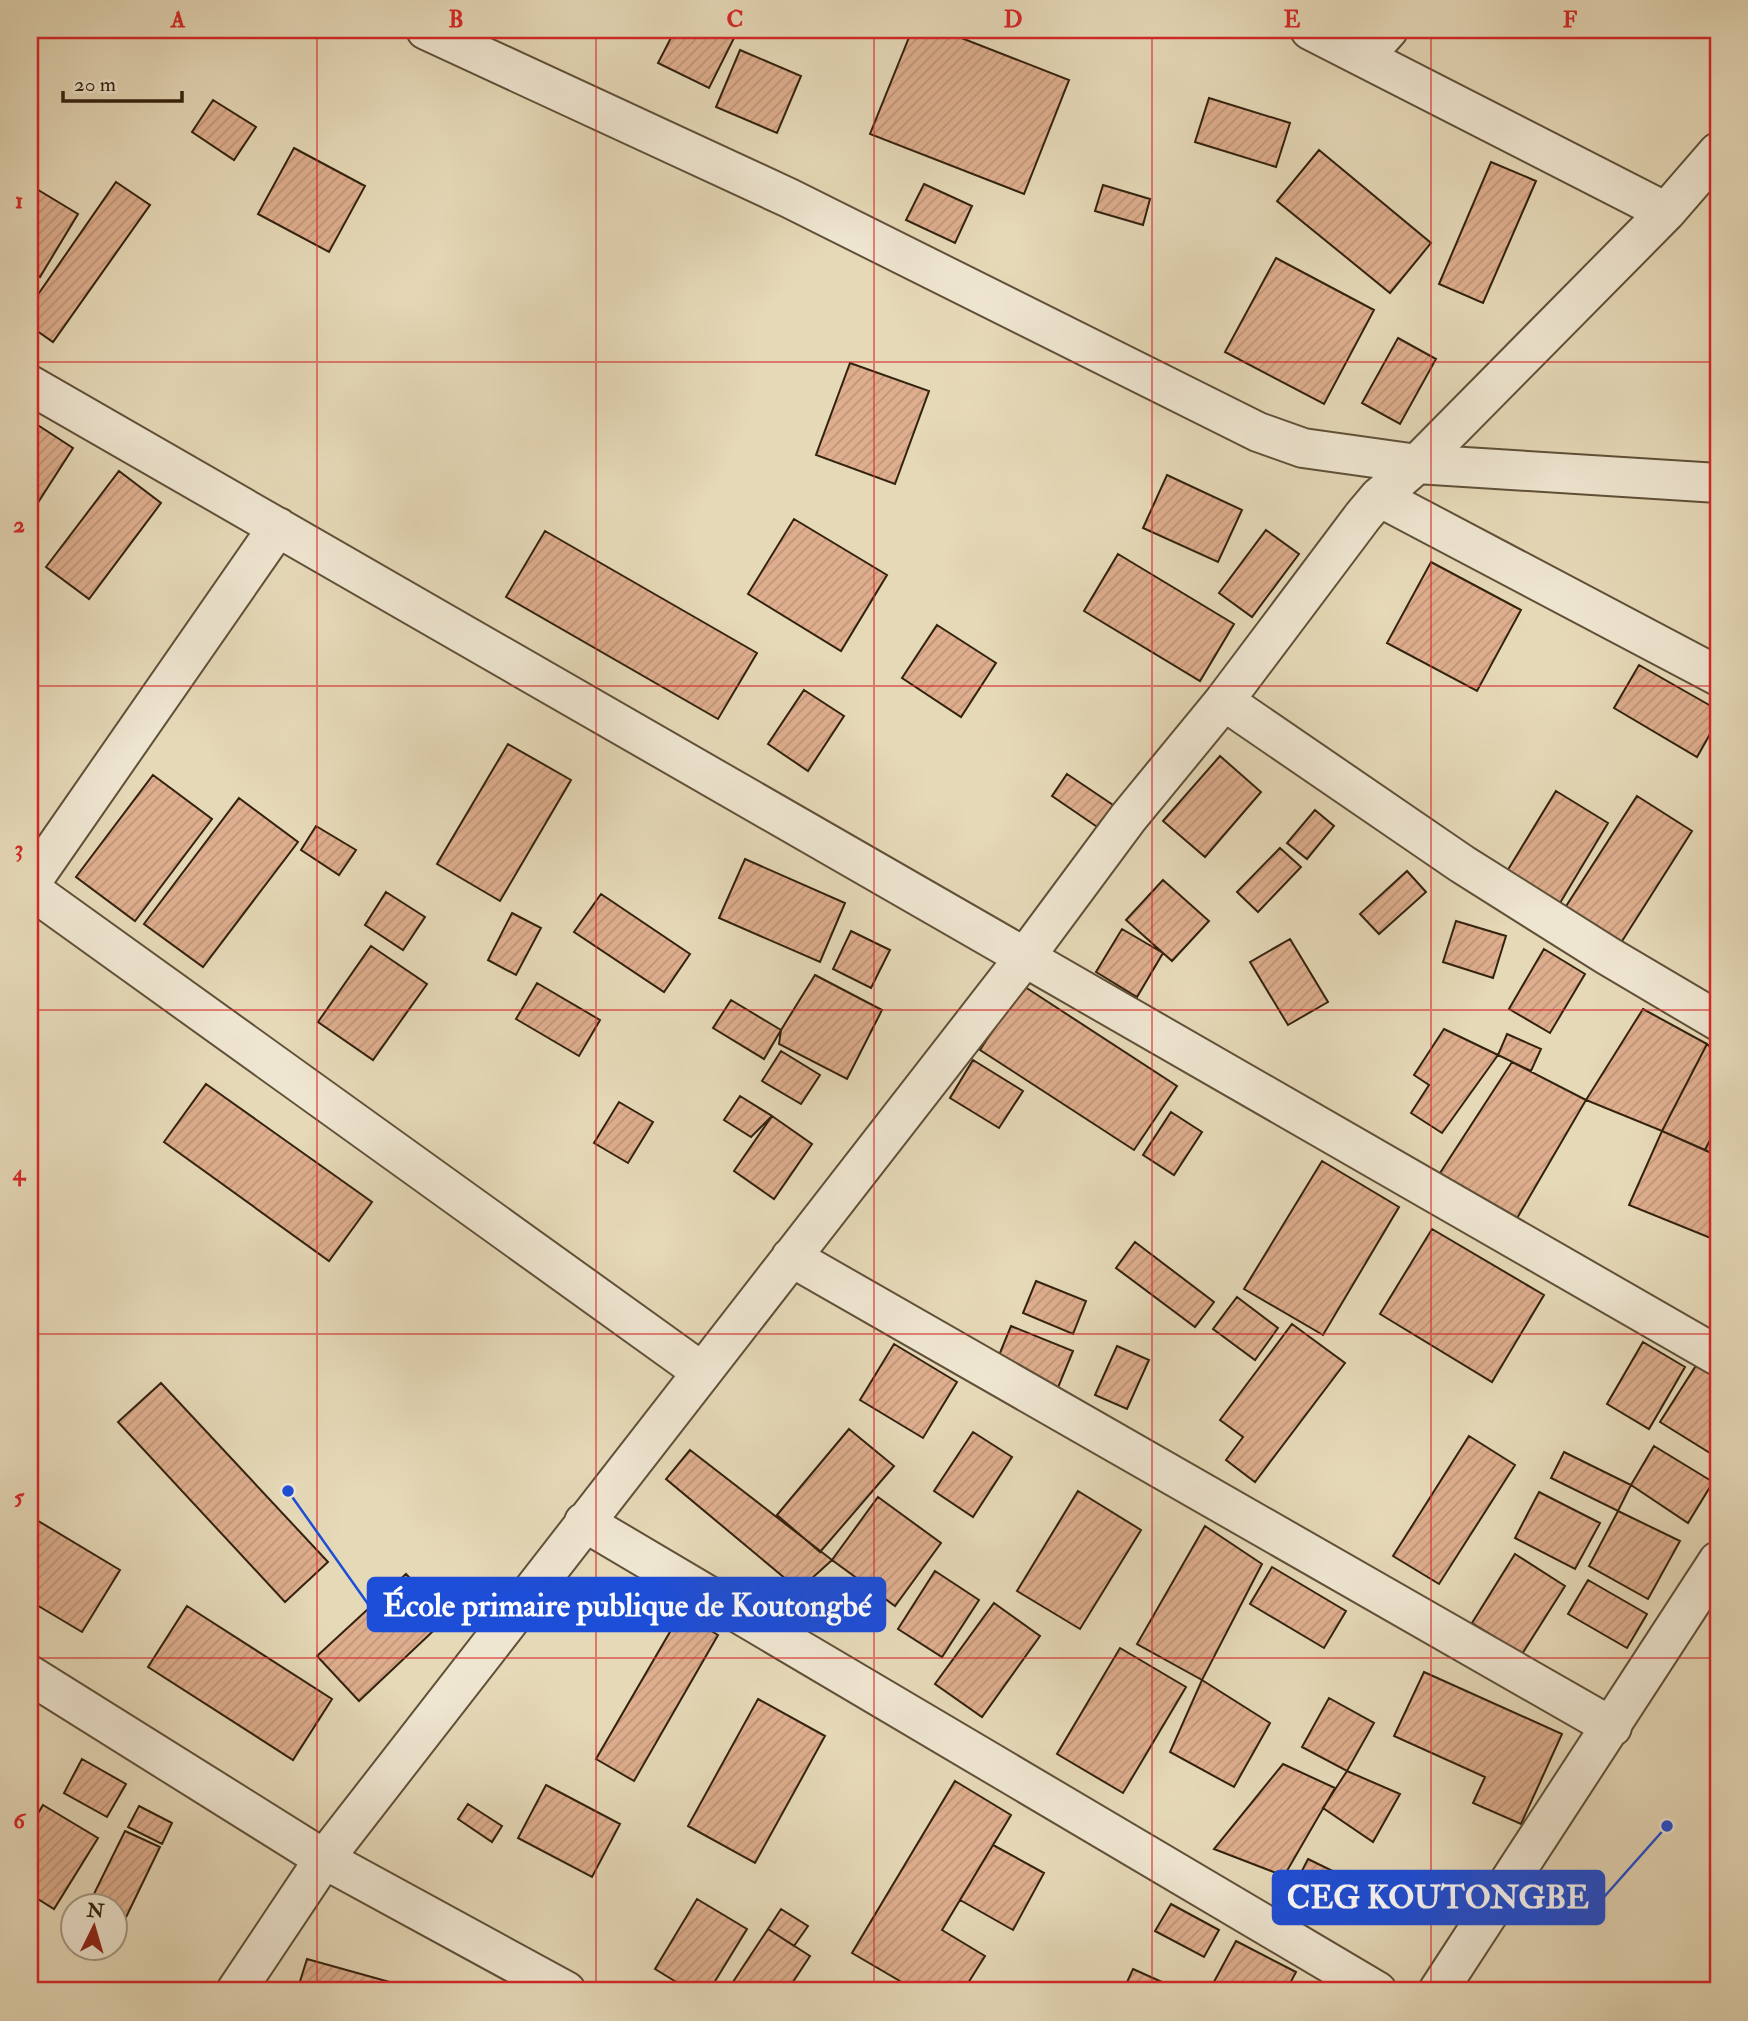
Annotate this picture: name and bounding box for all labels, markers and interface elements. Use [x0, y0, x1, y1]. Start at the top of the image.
text: A [170, 5, 186, 34]
text: B [448, 5, 464, 34]
text: C [727, 5, 743, 34]
text: D [1004, 5, 1022, 34]
text: E [1284, 5, 1301, 34]
text: F [1563, 5, 1578, 34]
scale bar [63, 60, 182, 104]
text: 20 m [74, 71, 116, 98]
text: 1 [15, 186, 23, 215]
text: 2 [13, 510, 25, 539]
text: 3 [15, 834, 23, 863]
text: 4 [12, 1158, 27, 1187]
text: 5 [14, 1482, 25, 1511]
callout: École primaire publique de Koutongbé [368, 1578, 885, 1631]
text: École primaire publique de Koutongbé [383, 1585, 872, 1626]
text: 6 [13, 1806, 27, 1835]
callout: CEG KOUTONGBE [1273, 1871, 1604, 1924]
text: CEG KOUTONGBE [1287, 1878, 1589, 1918]
north arrow [60, 1892, 130, 1962]
text: N [85, 1898, 106, 1924]

